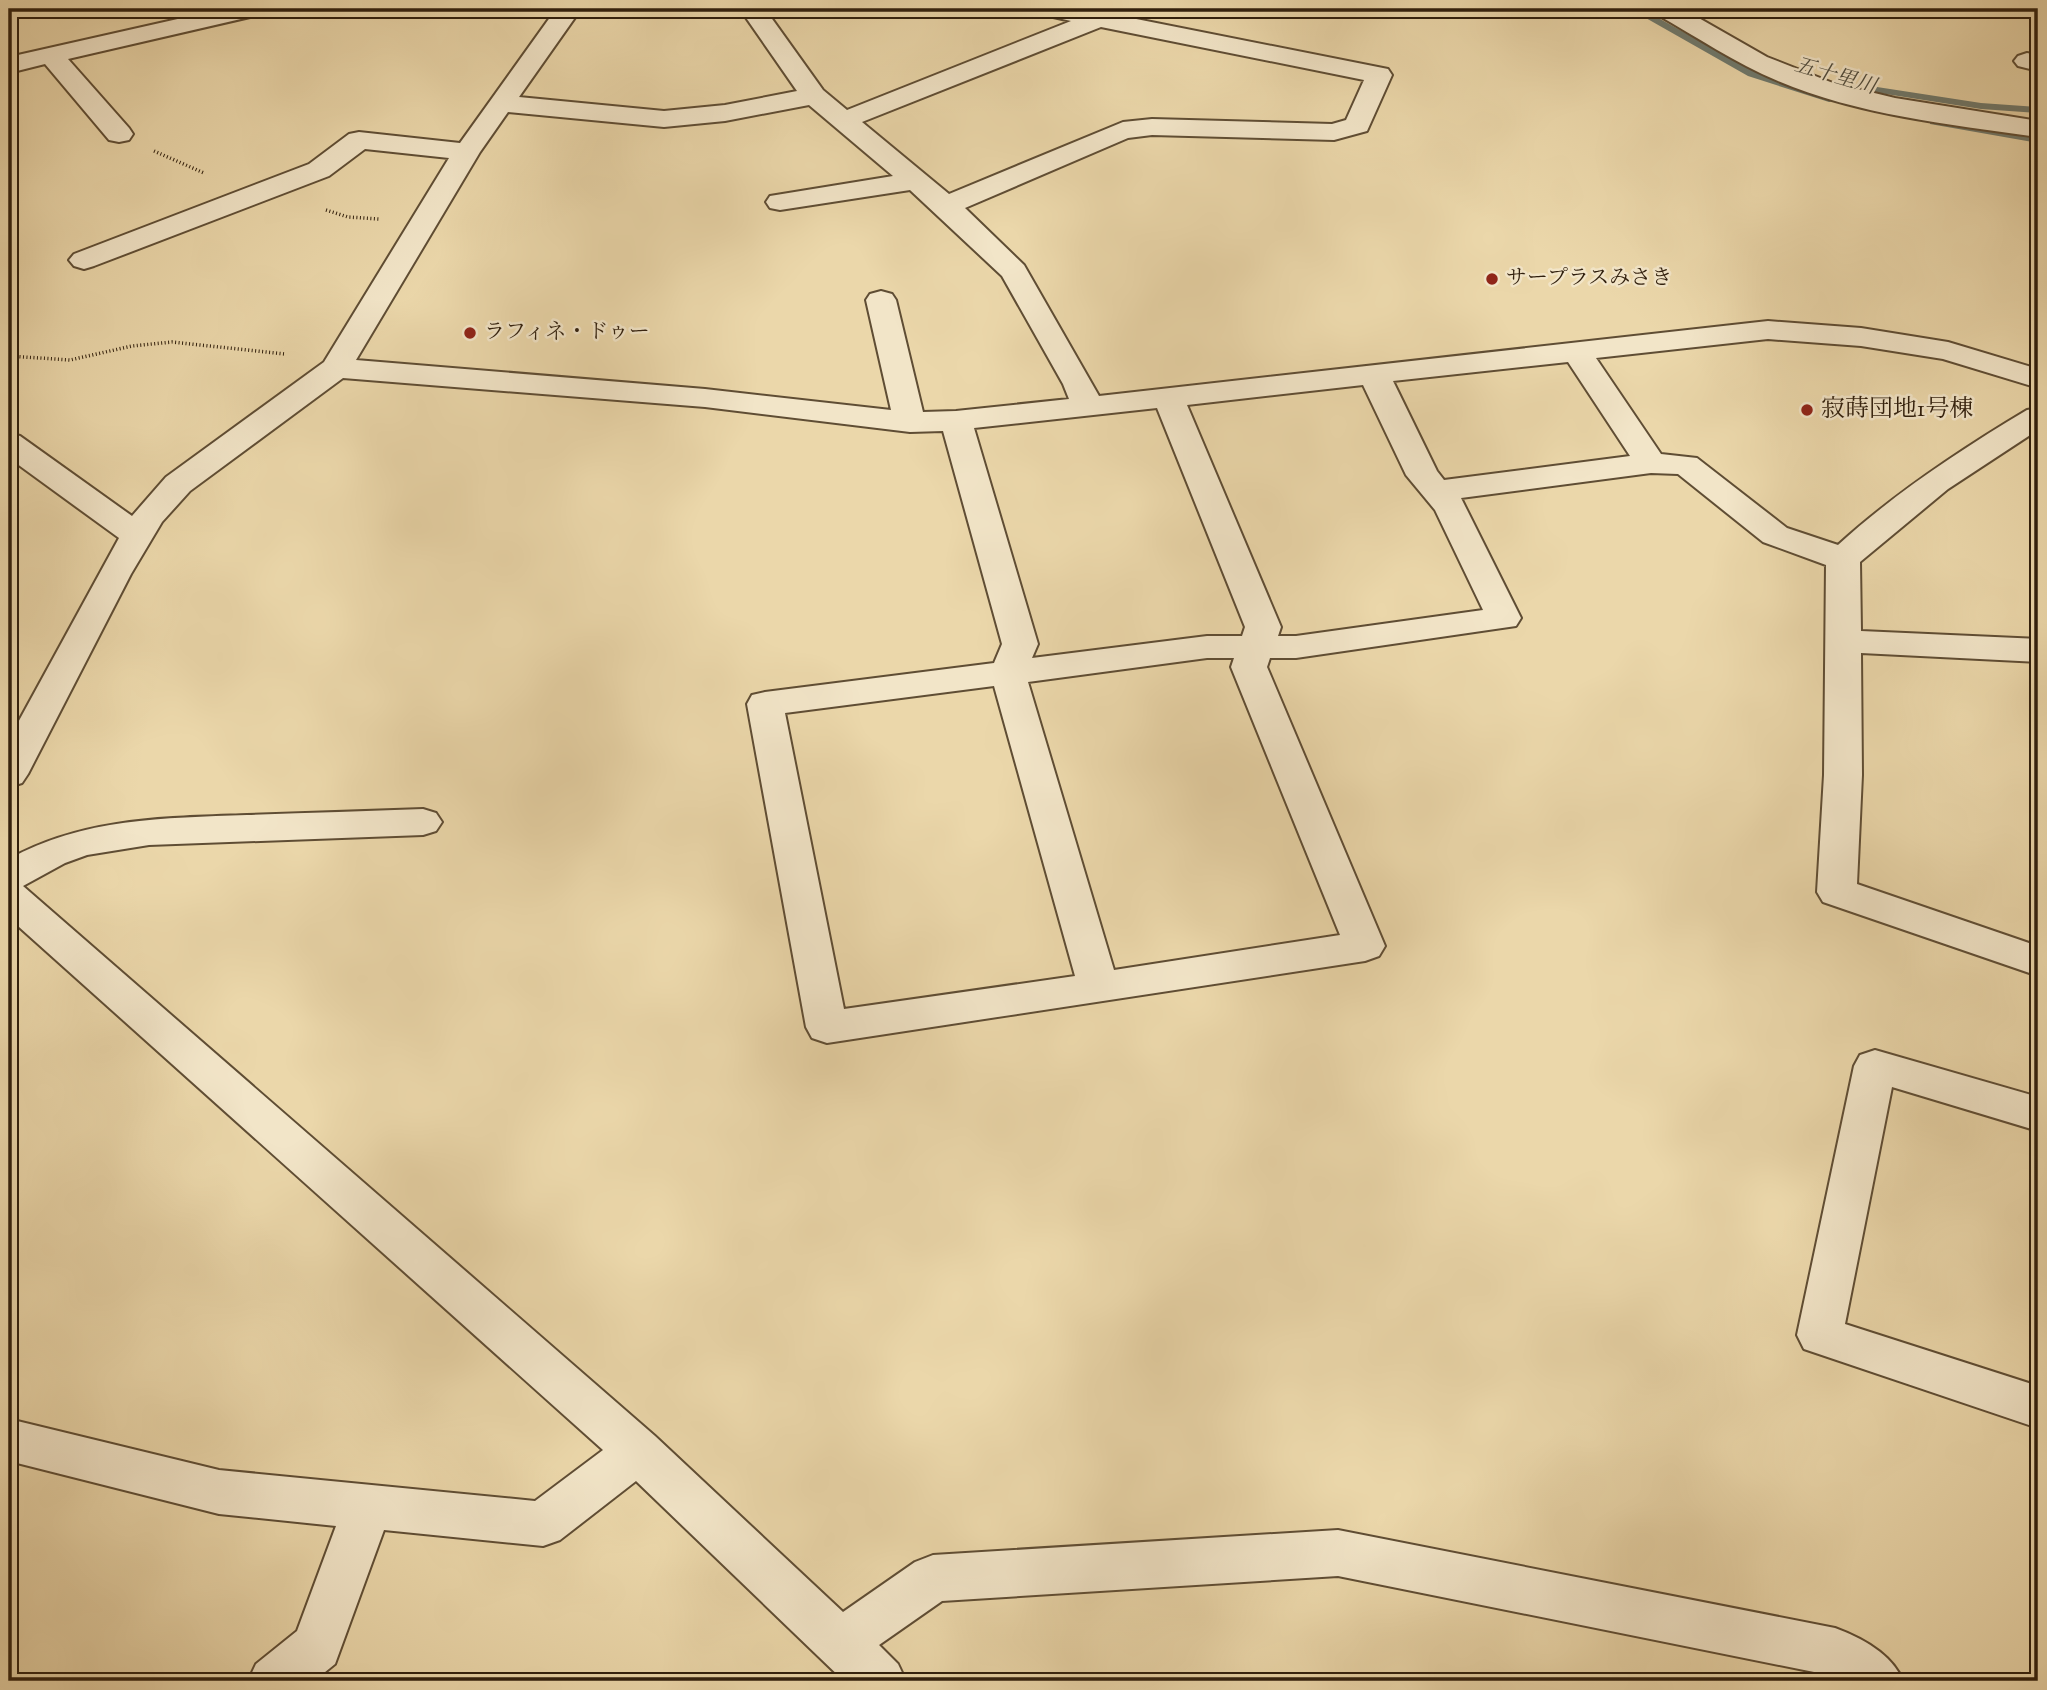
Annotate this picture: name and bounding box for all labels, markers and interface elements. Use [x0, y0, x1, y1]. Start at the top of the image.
water label: 五十里川 [1790, 51, 1881, 104]
place label: サープラスみさき [1506, 264, 1672, 294]
marker: サープラスみさき [1484, 271, 1500, 287]
place label: ラフィネ・ドゥー [484, 318, 650, 348]
marker: ラフィネ・ドゥー [462, 325, 478, 341]
place label: 寂蒔団地1号棟 [1821, 393, 1973, 427]
marker: 寂蒔団地1号棟 [1799, 402, 1815, 418]

